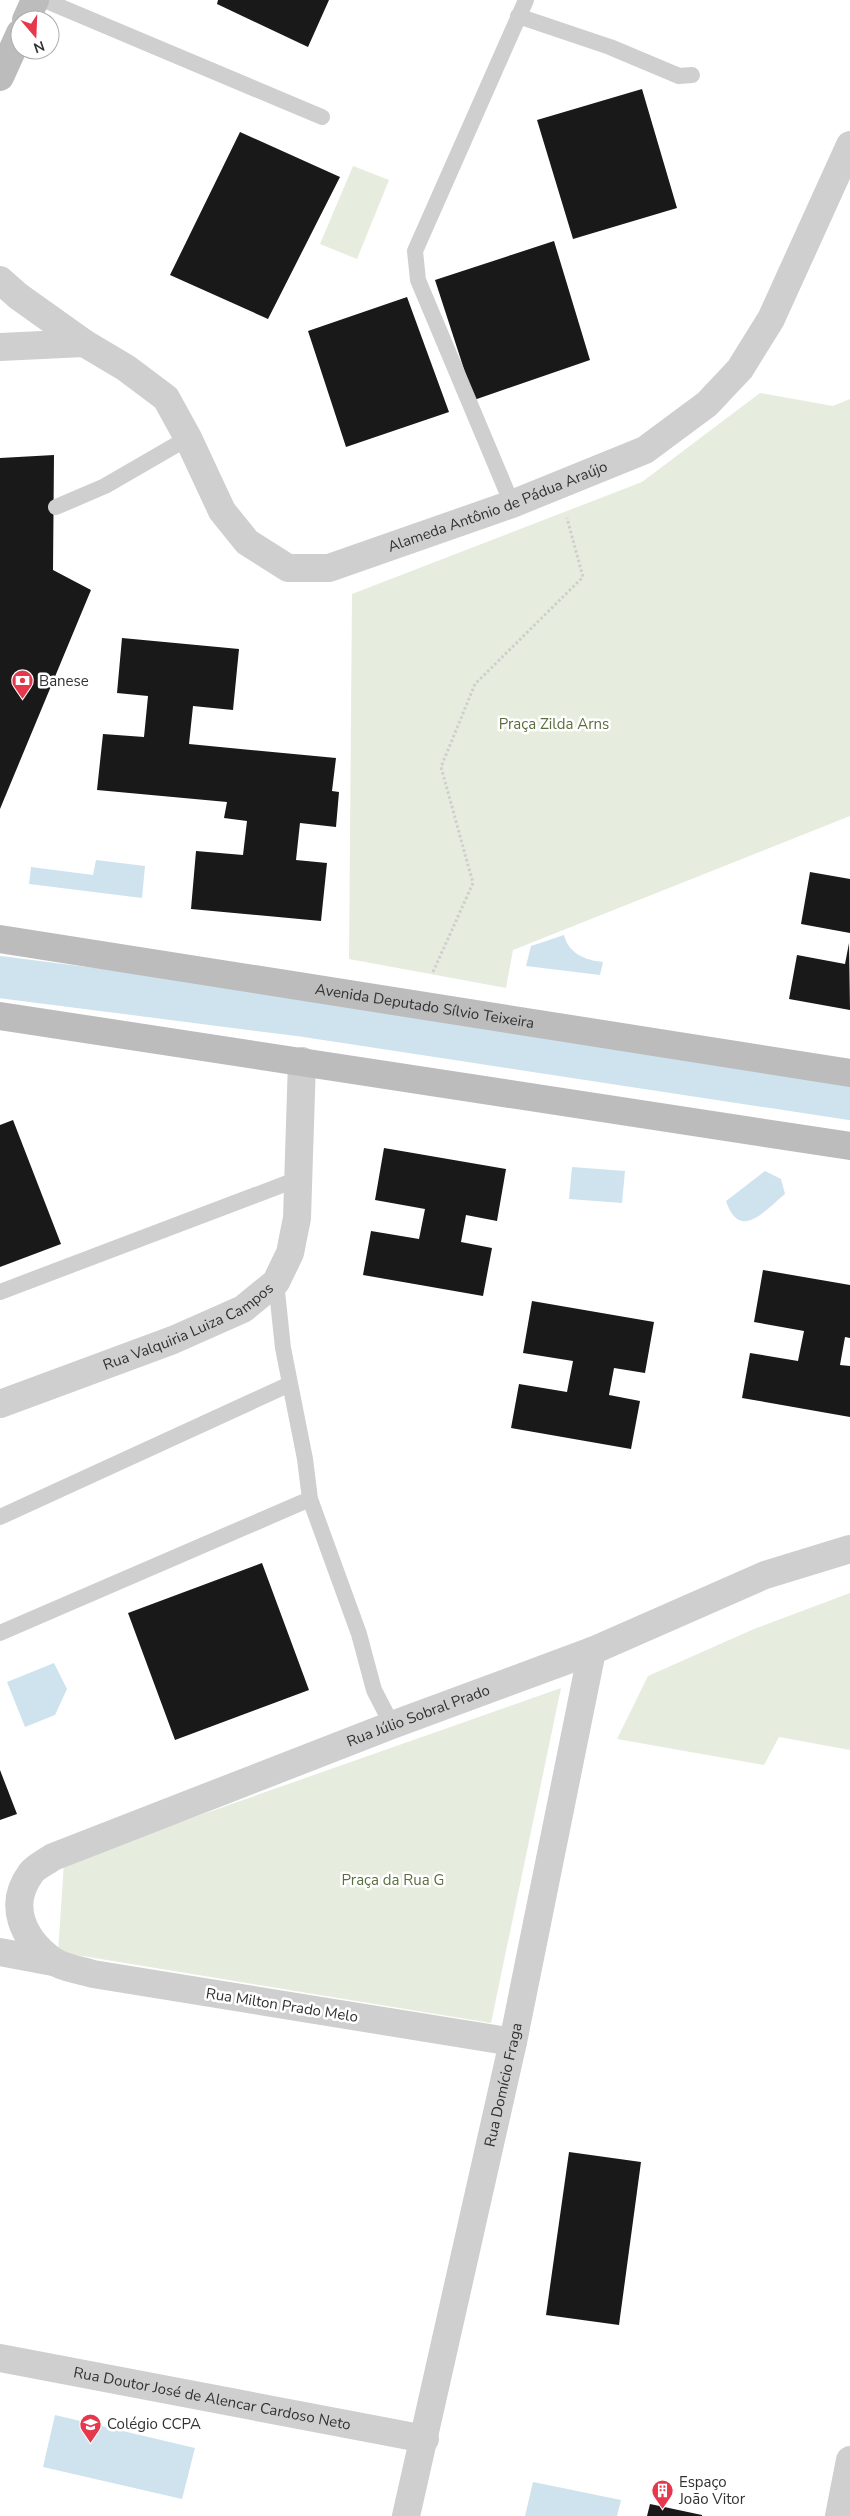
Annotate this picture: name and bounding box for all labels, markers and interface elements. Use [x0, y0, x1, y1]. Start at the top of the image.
north arrow [10, 10, 60, 60]
text: N [31, 36, 47, 58]
street label: Alameda Antônio de Pádua Araújo [385, 456, 610, 557]
bank icon: Banese [11, 669, 35, 700]
place label: Banese [39, 671, 89, 691]
park label: Praça Zilda Arns [499, 714, 609, 734]
street label: Avenida Deputado Sílvio Teixeira [314, 979, 536, 1033]
street label: Rua Valquiria Luiza Campos [100, 1278, 278, 1375]
street label: Rua Júlio Sobral Prado [344, 1680, 493, 1752]
park label: Praça da Rua G [342, 1870, 444, 1890]
street label: Rua Milton Prado Melo [204, 1983, 360, 2027]
street label: Rua Domício Fraga [480, 2021, 527, 2149]
street label: Rua Doutor José de Alencar Cardoso Neto [72, 2362, 353, 2435]
school or university icon: Colégio CCPA [79, 2412, 103, 2443]
place label: Colégio CCPA [107, 2414, 201, 2434]
place label: Espaço João Vitor [678, 2472, 746, 2509]
building icon: Espaço João Vitor [651, 2479, 675, 2510]

